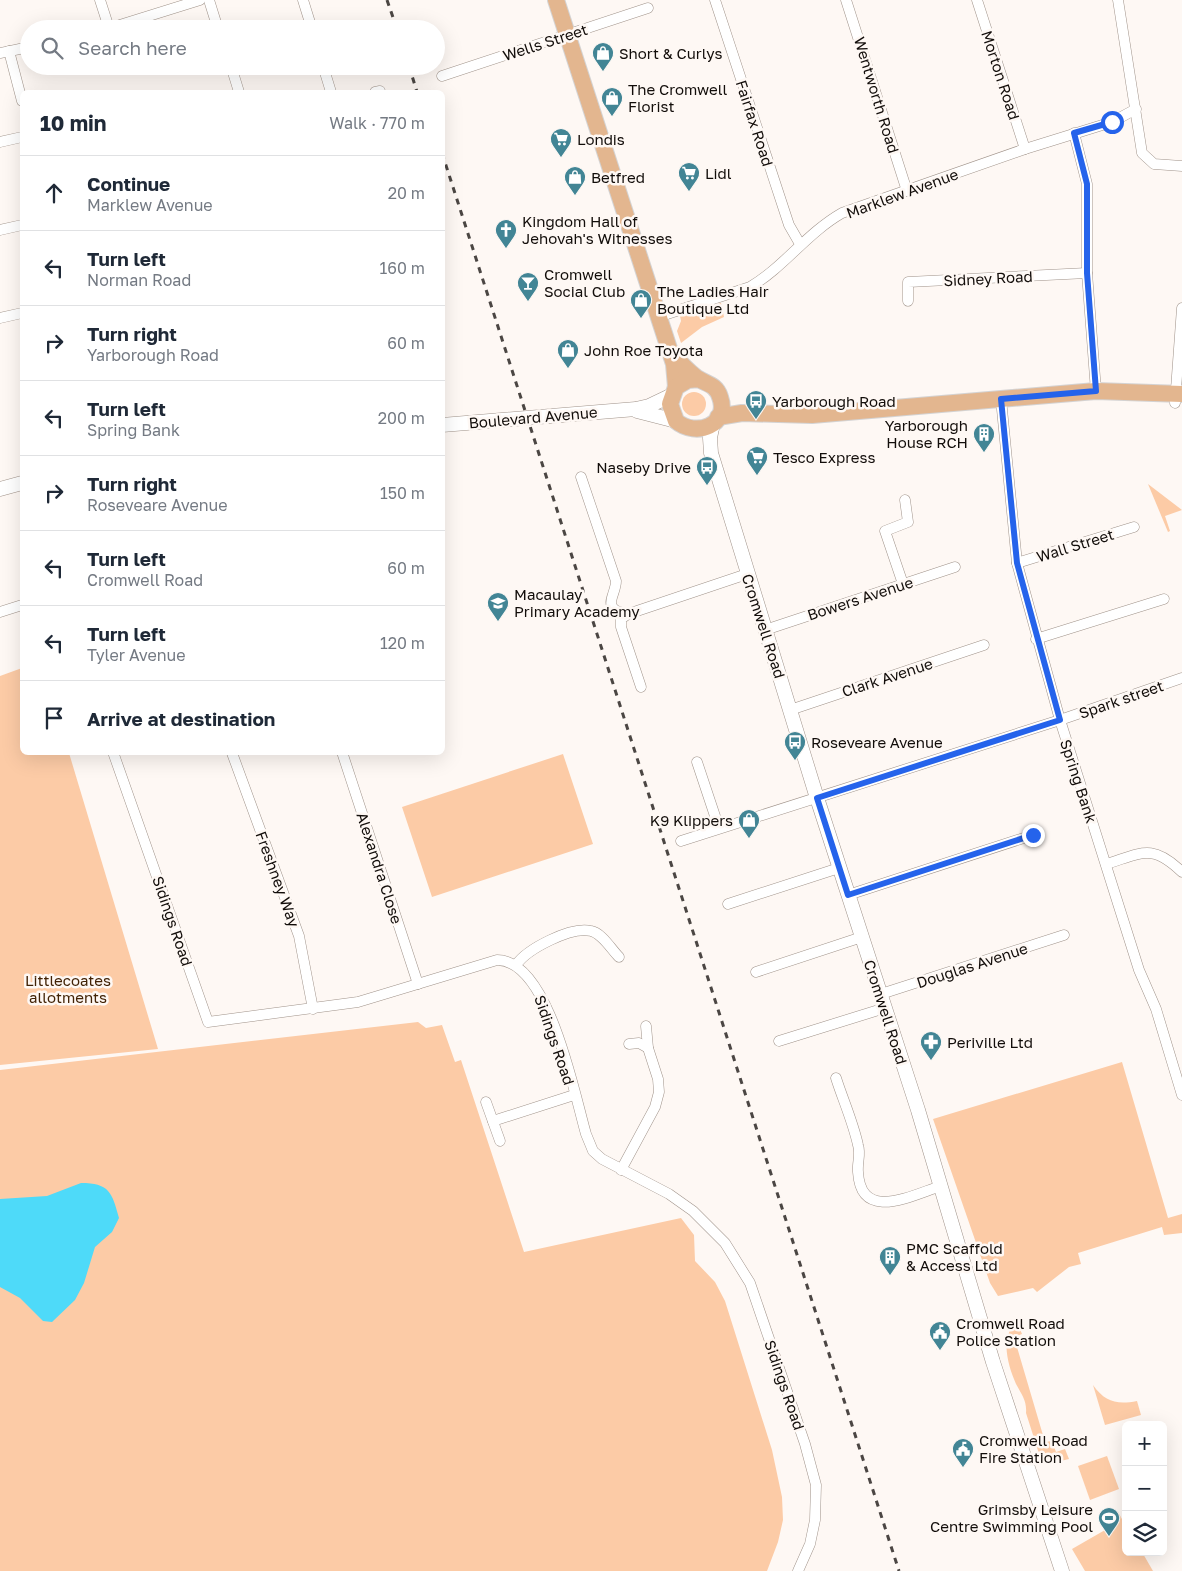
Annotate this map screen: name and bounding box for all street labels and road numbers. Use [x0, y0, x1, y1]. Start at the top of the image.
street label: Wells Street [500, 20, 590, 64]
street label: Morton Road [978, 28, 1024, 122]
street label: Wentworth Road [851, 35, 903, 155]
street label: Fairfax Road [733, 78, 777, 168]
street label: Marklew Avenue [844, 164, 961, 222]
street label: Sidney Road [943, 267, 1033, 289]
street label: Boulevard Avenue [468, 402, 598, 432]
street label: Wall Street [1034, 525, 1116, 565]
street label: Cromwell Road [739, 571, 789, 681]
street label: Bowers Avenue [805, 572, 915, 624]
street label: Clark Avenue [839, 654, 935, 700]
street label: Spark street [1076, 676, 1166, 722]
street label: Spring Bank [1057, 737, 1101, 826]
street label: Alexandra Close [353, 810, 407, 926]
street label: Freshney Way [252, 829, 304, 930]
street label: Sidings Road [149, 874, 197, 968]
street label: Douglas Avenue [914, 938, 1030, 991]
street label: Cromwell Road [861, 957, 911, 1067]
street label: Sidings Road [531, 993, 579, 1087]
street label: Sidings Road [761, 1338, 809, 1432]

